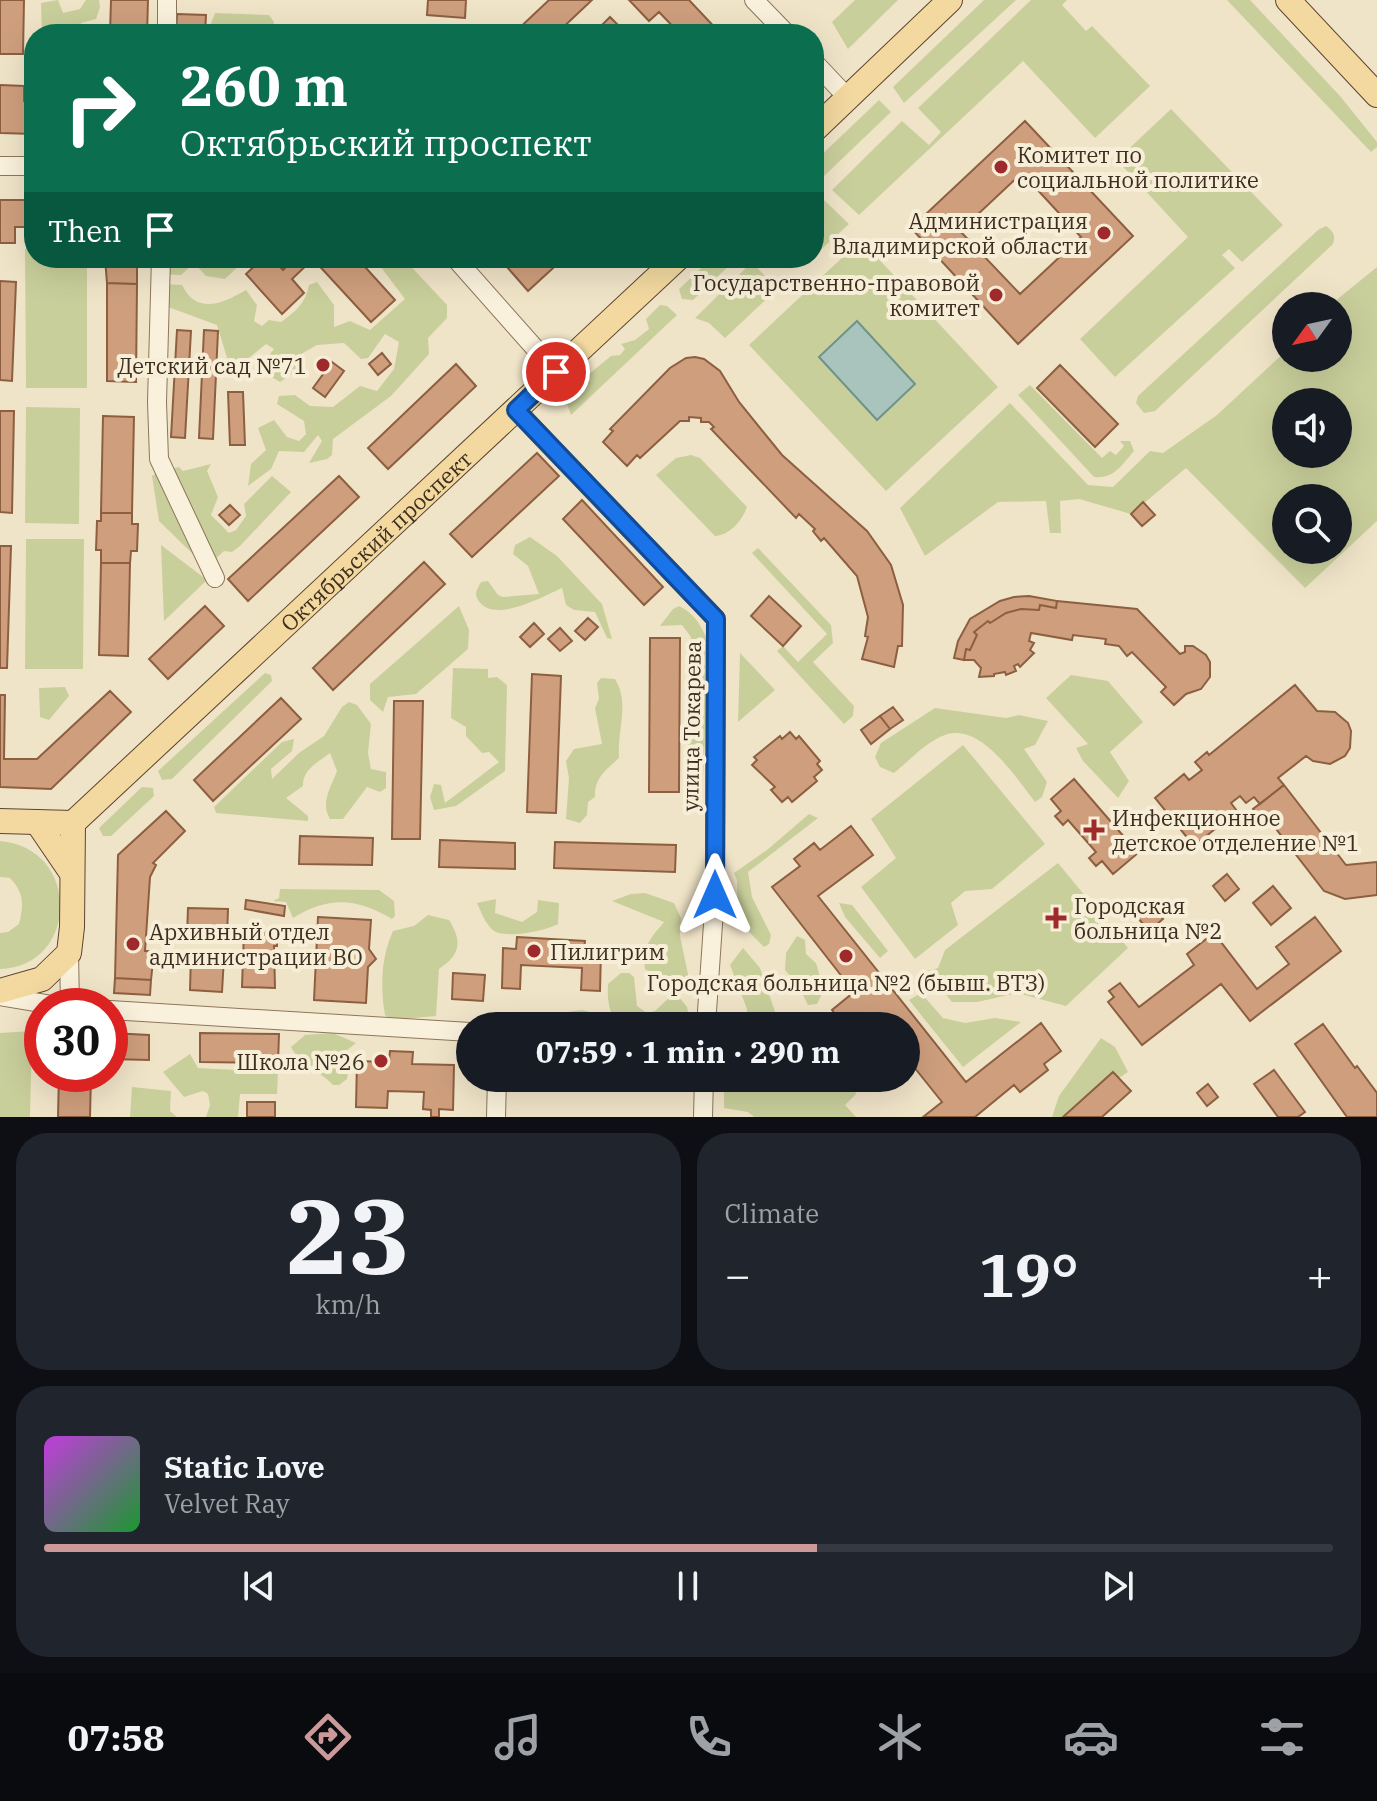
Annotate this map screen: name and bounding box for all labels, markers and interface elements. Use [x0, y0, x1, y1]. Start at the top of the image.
text: 260 m [180, 49, 348, 121]
icon: right [48, 56, 152, 160]
text: Октябрьский проспект [180, 119, 592, 166]
place label: Комитет по социальной политике [1017, 140, 1259, 194]
marker: Комитет по социальной политике [992, 158, 1010, 176]
place label: Администрация Владимирской области [832, 206, 1088, 260]
icon: arrive [138, 208, 182, 252]
text: Then [48, 211, 122, 250]
marker: Администрация Владимирской области [1095, 224, 1113, 242]
place label: Государственно-правовой комитет [693, 268, 980, 322]
marker: Государственно-правовой комитет [987, 286, 1005, 304]
north arrow [1272, 292, 1352, 372]
map controls [1272, 292, 1352, 564]
pin [522, 338, 590, 406]
icon: arrive [534, 350, 578, 394]
place label: Детский сад №71 [118, 351, 307, 380]
marker: Детский сад №71 [314, 356, 332, 374]
button: sound [1272, 388, 1352, 468]
street label: Октябрьский проспект [274, 444, 478, 637]
button: search [1272, 484, 1352, 564]
street label: улица Токарева [675, 640, 707, 812]
place label: Инфекционное детское отделение №1 [1112, 803, 1359, 857]
marker: Инфекционное детское отделение №1 [1083, 819, 1105, 841]
position arrow [673, 853, 757, 937]
place label: Городская больница №2 [1074, 891, 1222, 945]
marker: Городская больница №2 [1045, 907, 1067, 929]
place label: Архивный отдел администрации ВО [149, 917, 363, 971]
marker: Архивный отдел администрации ВО [124, 935, 142, 953]
place label: Пилигрим [550, 937, 665, 966]
marker: Пилигрим [525, 942, 543, 960]
marker: Городская больница №2 (бывш. ВТЗ) [837, 947, 855, 965]
place label: Городская больница №2 (бывш. ВТЗ) [647, 968, 1045, 997]
speed limit sign: 30 [24, 988, 128, 1092]
text: 07:59 · 1 min · 290 m [536, 1032, 840, 1071]
place label: Школа №26 [236, 1047, 365, 1076]
marker: Школа №26 [372, 1052, 390, 1070]
text: 23 [286, 1167, 411, 1303]
text: Climate [725, 1196, 819, 1230]
text: 19° [979, 1235, 1079, 1314]
text: − [725, 1246, 751, 1303]
text: + [1307, 1246, 1333, 1303]
text: km/h [315, 1287, 381, 1321]
text: Static Love [164, 1447, 325, 1486]
text: Velvet Ray [164, 1486, 290, 1520]
icon: previous [237, 1564, 281, 1608]
icon: pause [666, 1564, 710, 1608]
icon: next [1096, 1564, 1140, 1608]
icon: directions [300, 1709, 356, 1765]
icon: music [490, 1709, 546, 1765]
icon: phone [681, 1709, 737, 1765]
icon: climate [872, 1709, 928, 1765]
icon: car [1063, 1709, 1119, 1765]
icon: filters [1254, 1709, 1310, 1765]
text: 07:58 [67, 1714, 165, 1761]

